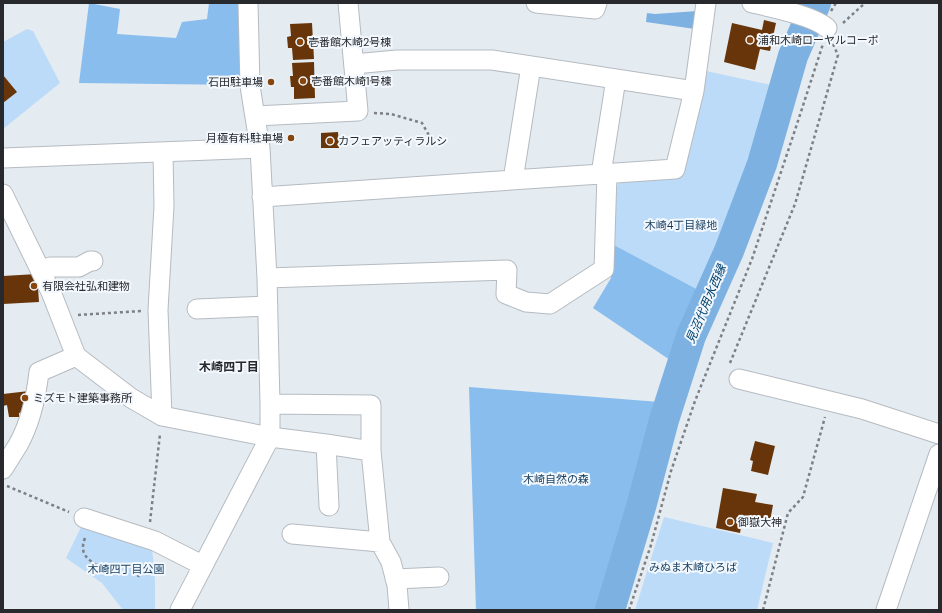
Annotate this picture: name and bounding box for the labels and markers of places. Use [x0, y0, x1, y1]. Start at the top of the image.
place label: 浦和木崎ローヤルコーポ [758, 33, 879, 47]
place label: 壱番館木崎2号棟 [308, 35, 391, 49]
marker: 浦和木崎ローヤルコーポ [745, 35, 755, 45]
marker: 壱番館木崎2号棟 [295, 37, 305, 47]
place label: 壱番館木崎1号棟 [311, 74, 391, 88]
place label: 石田駐車場 [208, 75, 263, 89]
marker: 壱番館木崎1号棟 [298, 76, 308, 86]
marker: 石田駐車場 [266, 77, 276, 87]
place label: 月極有料駐車場 [206, 131, 283, 145]
marker: 月極有料駐車場 [286, 133, 296, 143]
place label: カフェアッティラルシ [338, 134, 447, 148]
marker: カフェアッティラルシ [325, 136, 335, 146]
place label: 有限会社弘和建物 [42, 279, 130, 293]
marker: 有限会社弘和建物 [29, 281, 39, 291]
place label: ミズモト建築事務所 [33, 391, 133, 405]
marker: ミズモト建築事務所 [20, 393, 30, 403]
place label: 御嶽大神 [737, 515, 782, 529]
marker: 御嶽大神 [725, 517, 735, 527]

